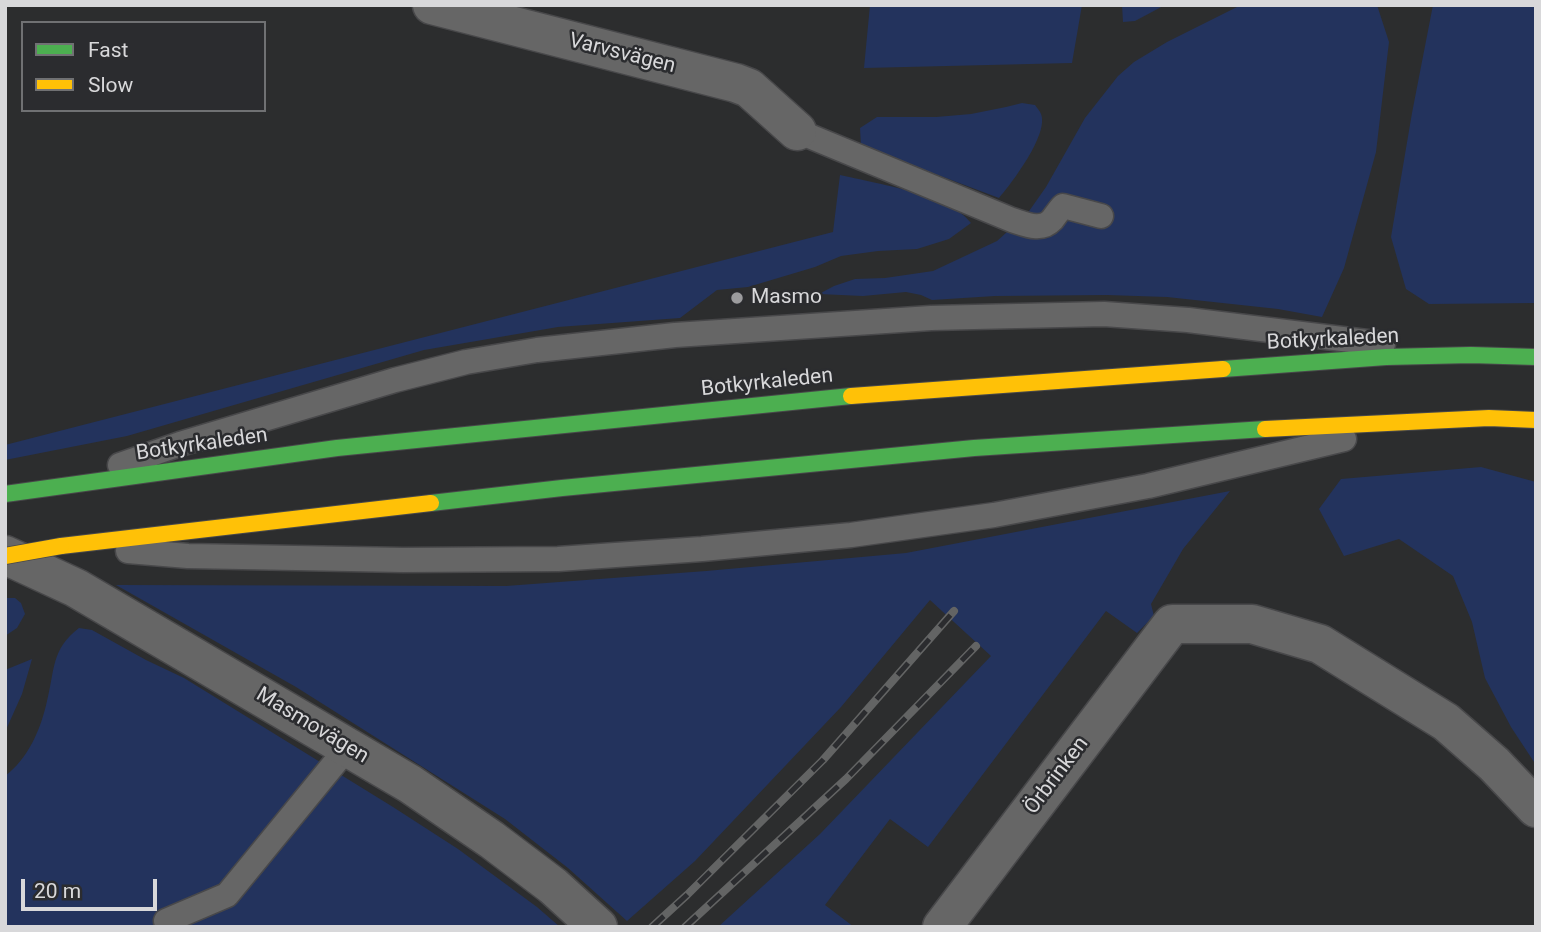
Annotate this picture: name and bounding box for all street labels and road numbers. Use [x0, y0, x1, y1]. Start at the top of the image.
street label: Varvsvägen [566, 29, 678, 79]
street label: Botkyrkaleden [1266, 324, 1400, 356]
street label: Botkyrkaleden [700, 364, 834, 402]
street label: Botkyrkaleden [135, 423, 269, 467]
street label: Masmovägen [251, 683, 373, 769]
street label: Örbrinken [1020, 732, 1094, 820]

